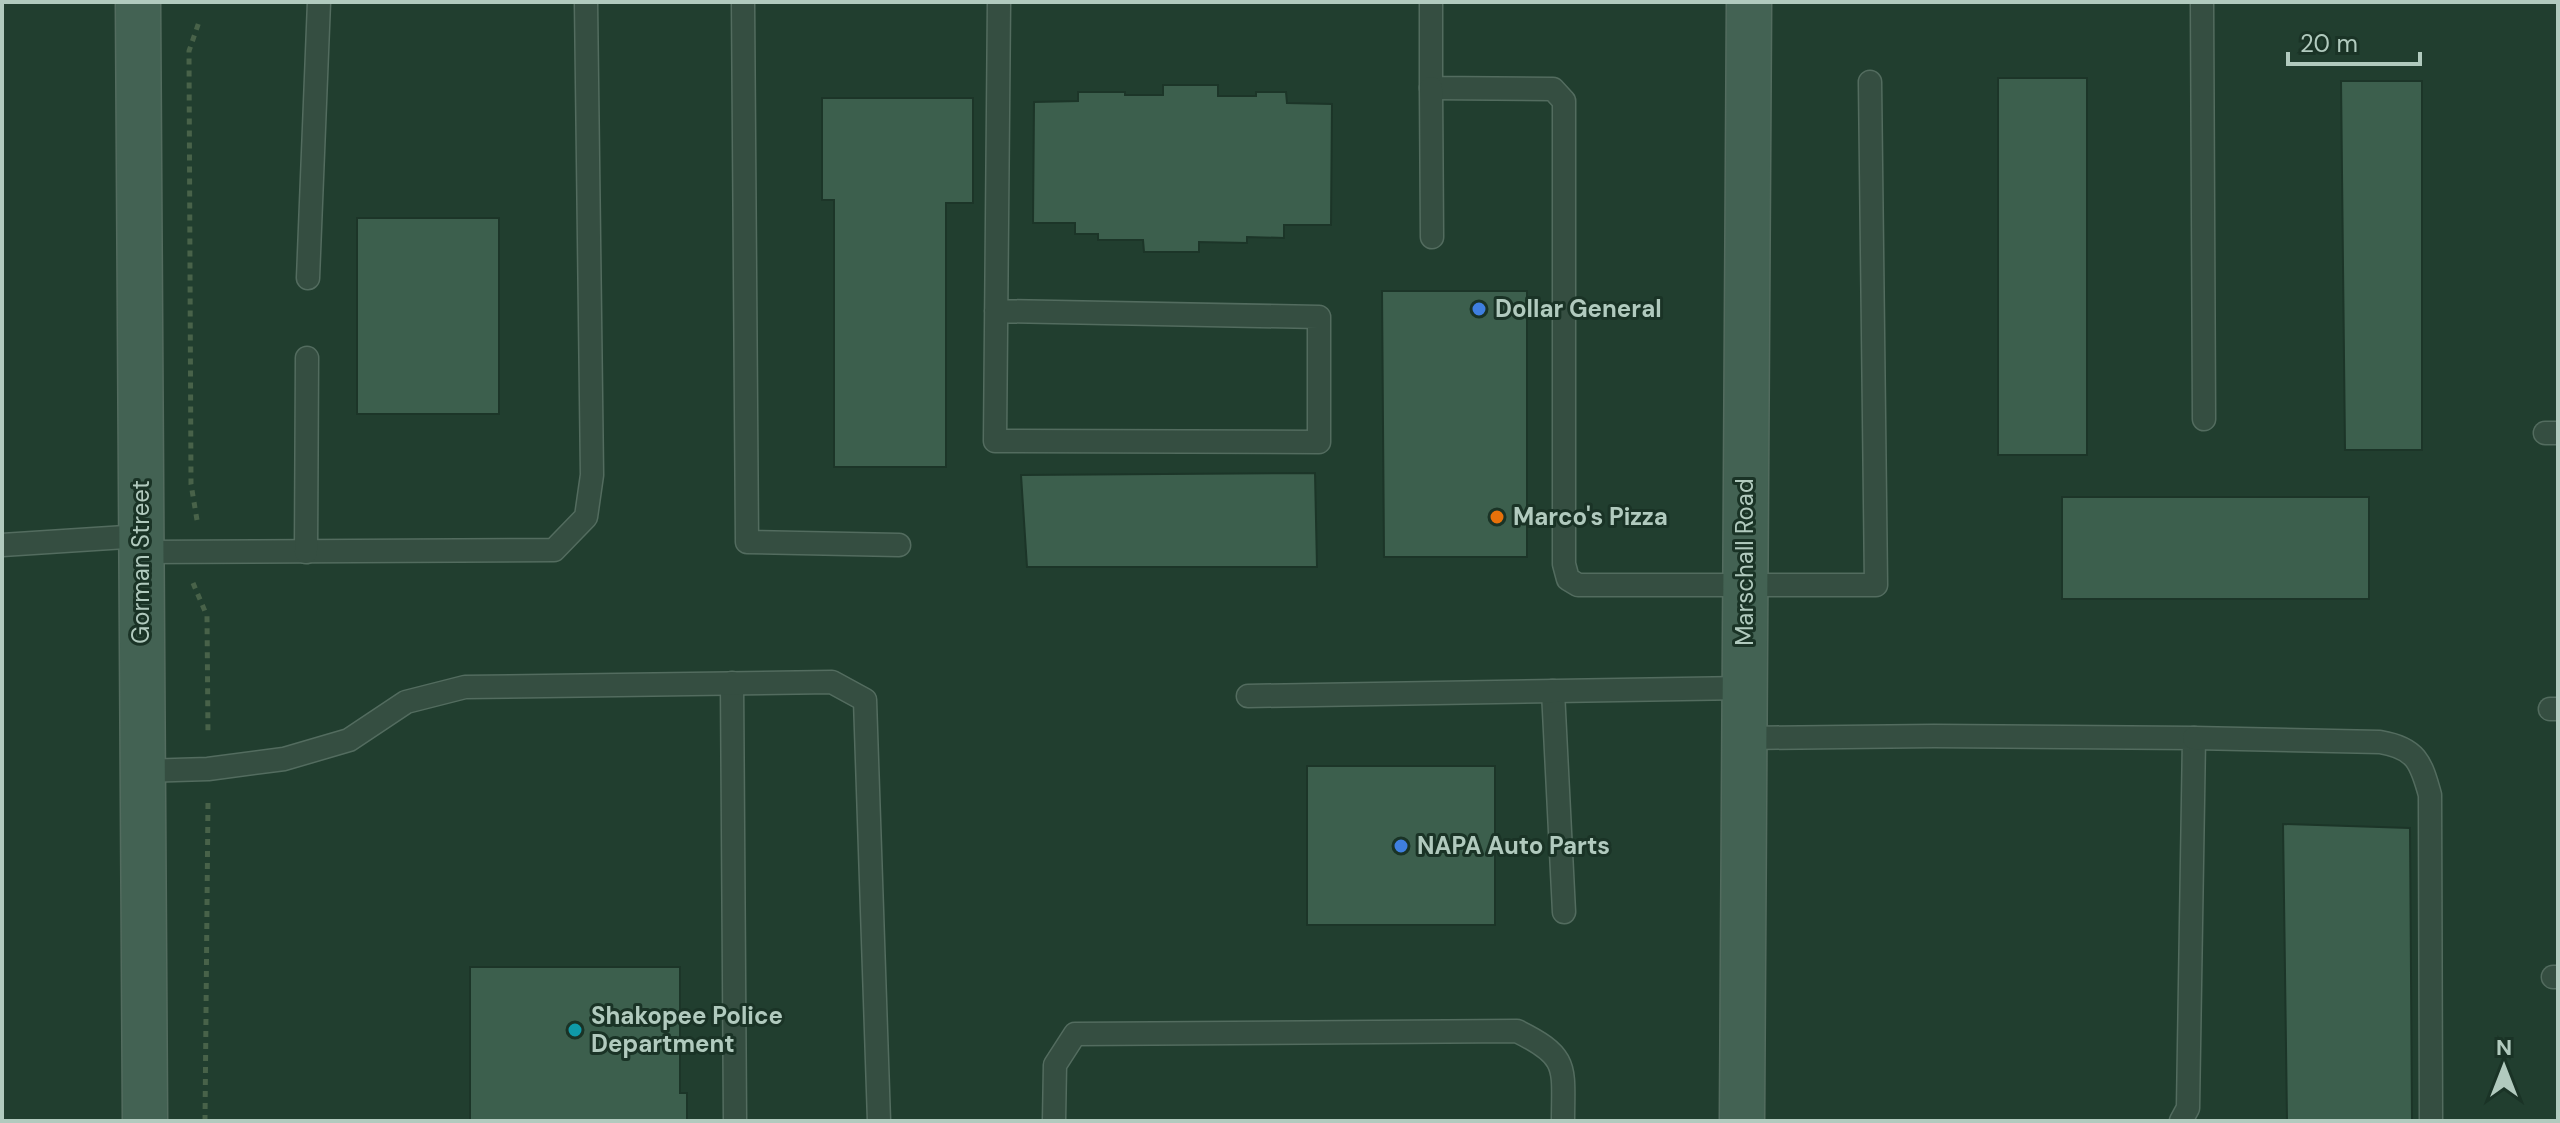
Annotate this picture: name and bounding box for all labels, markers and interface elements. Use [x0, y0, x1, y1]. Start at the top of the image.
scale bar [2288, 16, 2420, 66]
text: 20 m [2300, 28, 2358, 59]
place label: Dollar General [1495, 293, 1662, 324]
marker: Dollar General [1470, 300, 1488, 318]
street label: Marschall Road [1729, 478, 1760, 646]
street label: Gorman Street [125, 480, 156, 644]
place label: Marco's Pizza [1513, 501, 1668, 532]
marker: Marco's Pizza [1488, 508, 1506, 526]
place label: NAPA Auto Parts [1417, 830, 1610, 861]
marker: NAPA Auto Parts [1392, 837, 1410, 855]
place label: Shakopee Police Department [591, 1000, 783, 1059]
marker: Shakopee Police Department [566, 1021, 584, 1039]
north arrow [2464, 1027, 2544, 1107]
text: N [2496, 1033, 2512, 1062]

